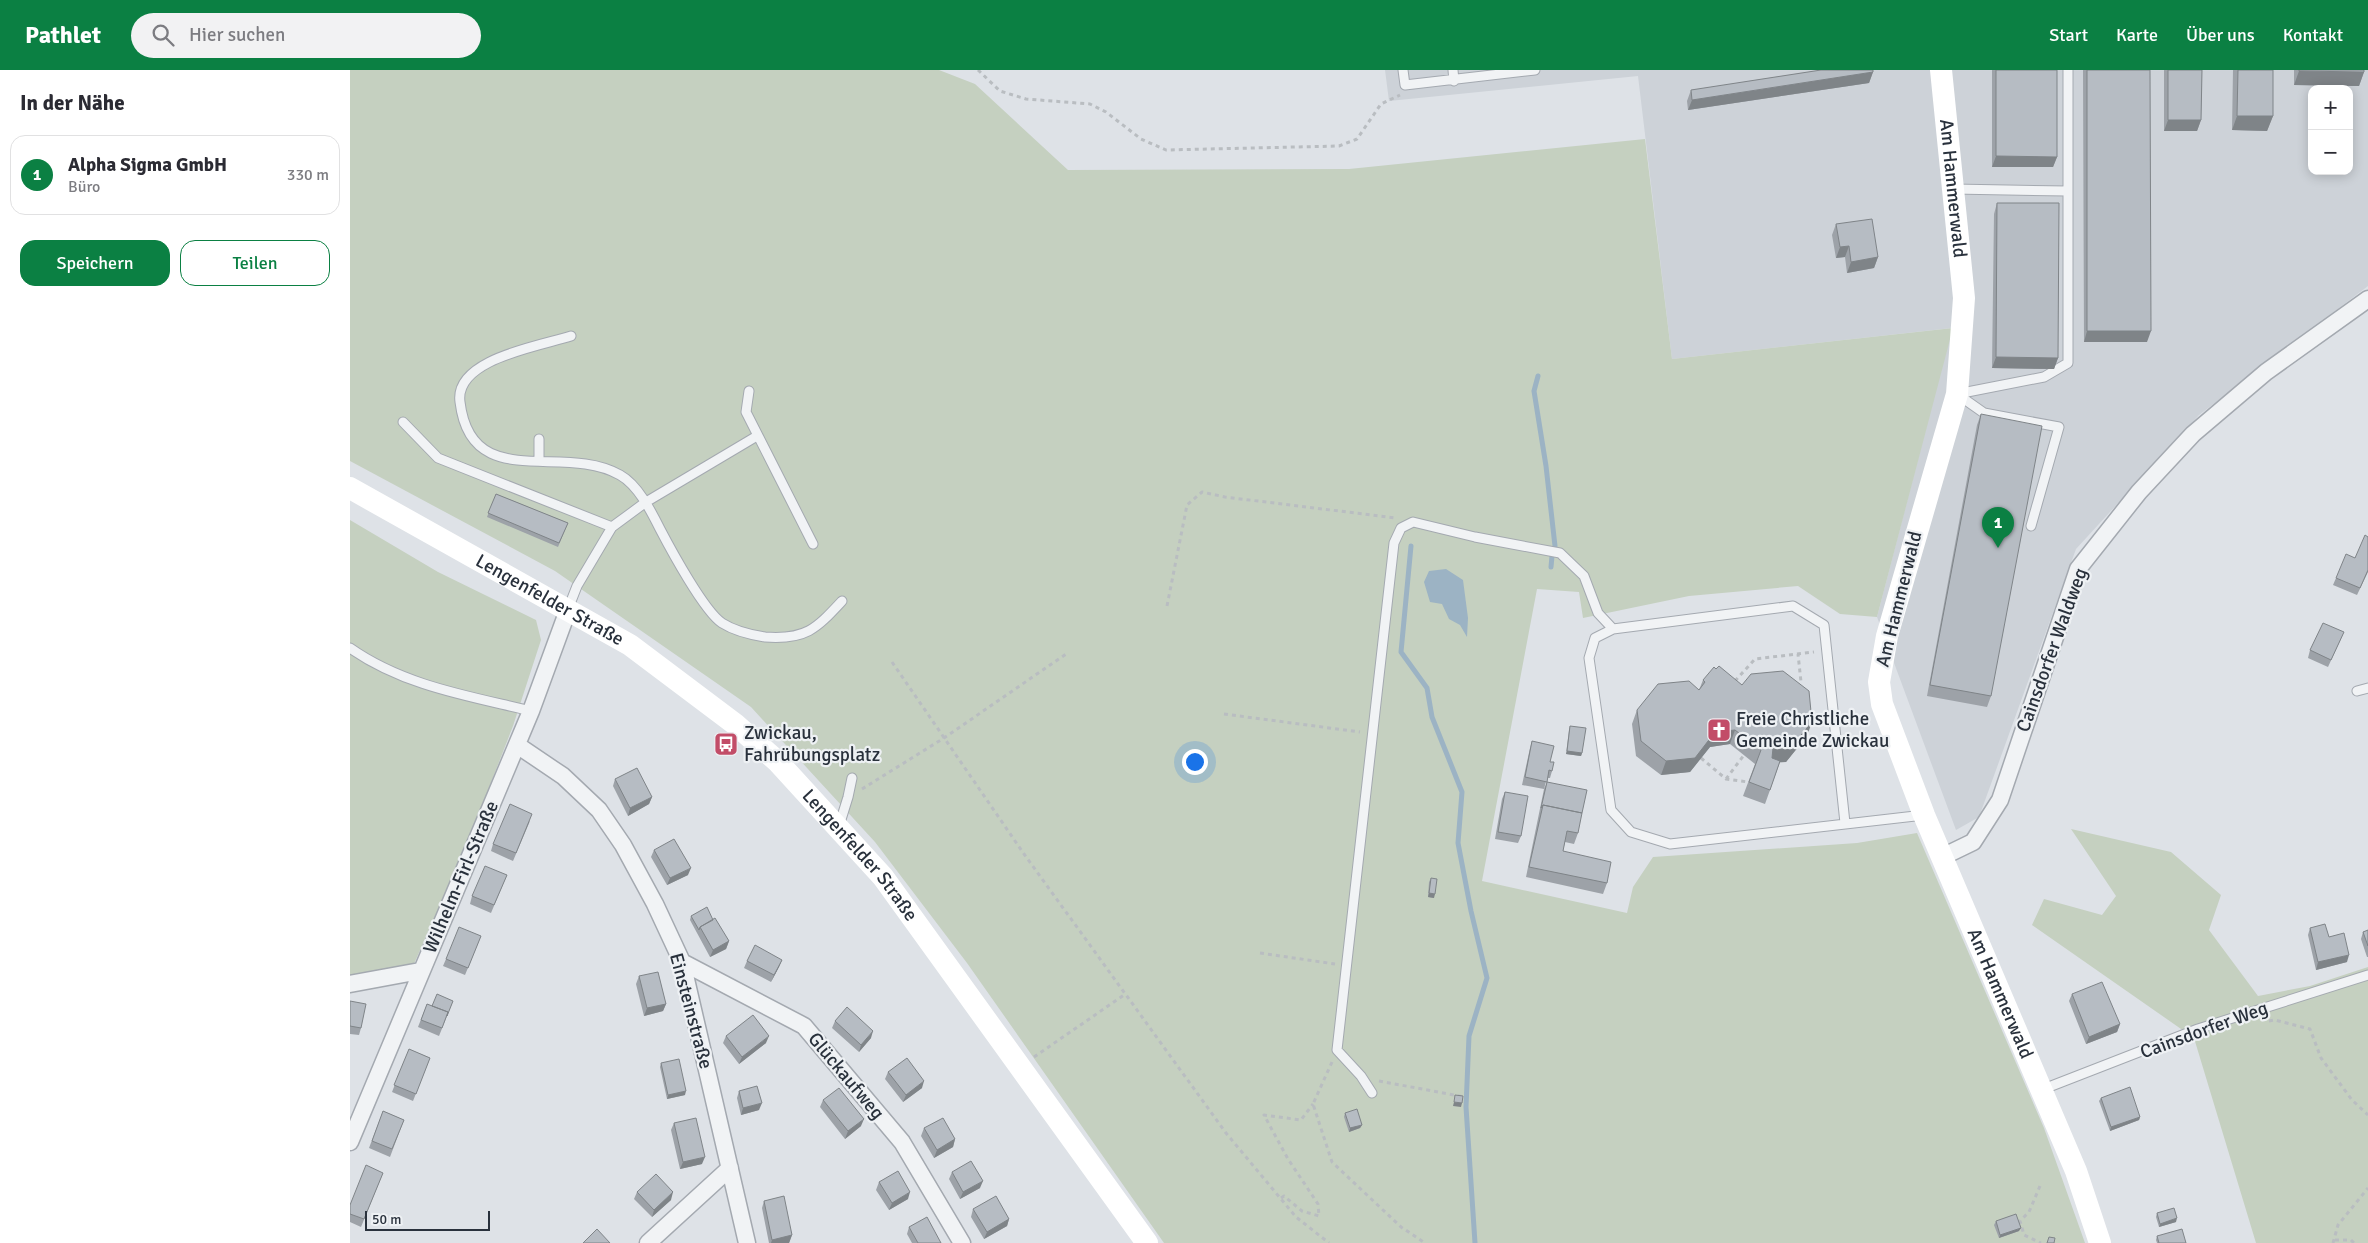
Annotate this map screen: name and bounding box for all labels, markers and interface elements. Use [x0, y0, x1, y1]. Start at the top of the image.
search box [131, 13, 481, 58]
text: Pathlet [25, 20, 101, 50]
icon: search [149, 21, 177, 49]
text: Hier suchen [189, 23, 285, 47]
text: Start [2049, 24, 2088, 46]
text: Karte [2116, 24, 2158, 46]
text: Über uns [2186, 24, 2255, 46]
text: Kontakt [2283, 24, 2343, 46]
map controls [2308, 85, 2353, 175]
button: + [2308, 85, 2353, 130]
text: In der Nähe [20, 90, 125, 116]
street label: Am Hammerwald [1934, 118, 1972, 259]
button: − [2308, 130, 2353, 175]
text: Alpha Sigma GmbH [68, 153, 227, 177]
text: 1 [33, 165, 41, 185]
text: 330 m [287, 165, 329, 185]
text: Büro [68, 177, 100, 197]
button: Speichern [20, 240, 170, 286]
button: Teilen [180, 240, 330, 286]
pin: 1 [1982, 507, 2014, 548]
street label: Am Hammerwald [1871, 529, 1927, 669]
street label: Lengenfelder Straße [471, 549, 628, 651]
street label: Cainsdorfer Waldweg [2011, 565, 2093, 735]
place label: Freie Christliche Gemeinde Zwickau [1736, 707, 1889, 753]
church icon: Freie Christliche Gemeinde Zwickau [1706, 717, 1732, 743]
place label: Zwickau, Fahrübungsplatz [744, 721, 880, 767]
bus stop icon: Zwickau, Fahrübungsplatz [713, 731, 739, 757]
your location [1182, 749, 1208, 775]
street label: Lengenfelder Straße [797, 784, 923, 926]
street label: Wilhelm-Firl-Straße [418, 797, 504, 957]
street label: Am Hammerwald [1962, 925, 2039, 1062]
street label: Einsteinstraße [664, 950, 718, 1072]
street label: Cainsdorfer Weg [2137, 996, 2271, 1064]
street label: Glückaufweg [803, 1028, 889, 1124]
scale bar [365, 1208, 490, 1231]
text: 50 m [372, 1211, 401, 1228]

